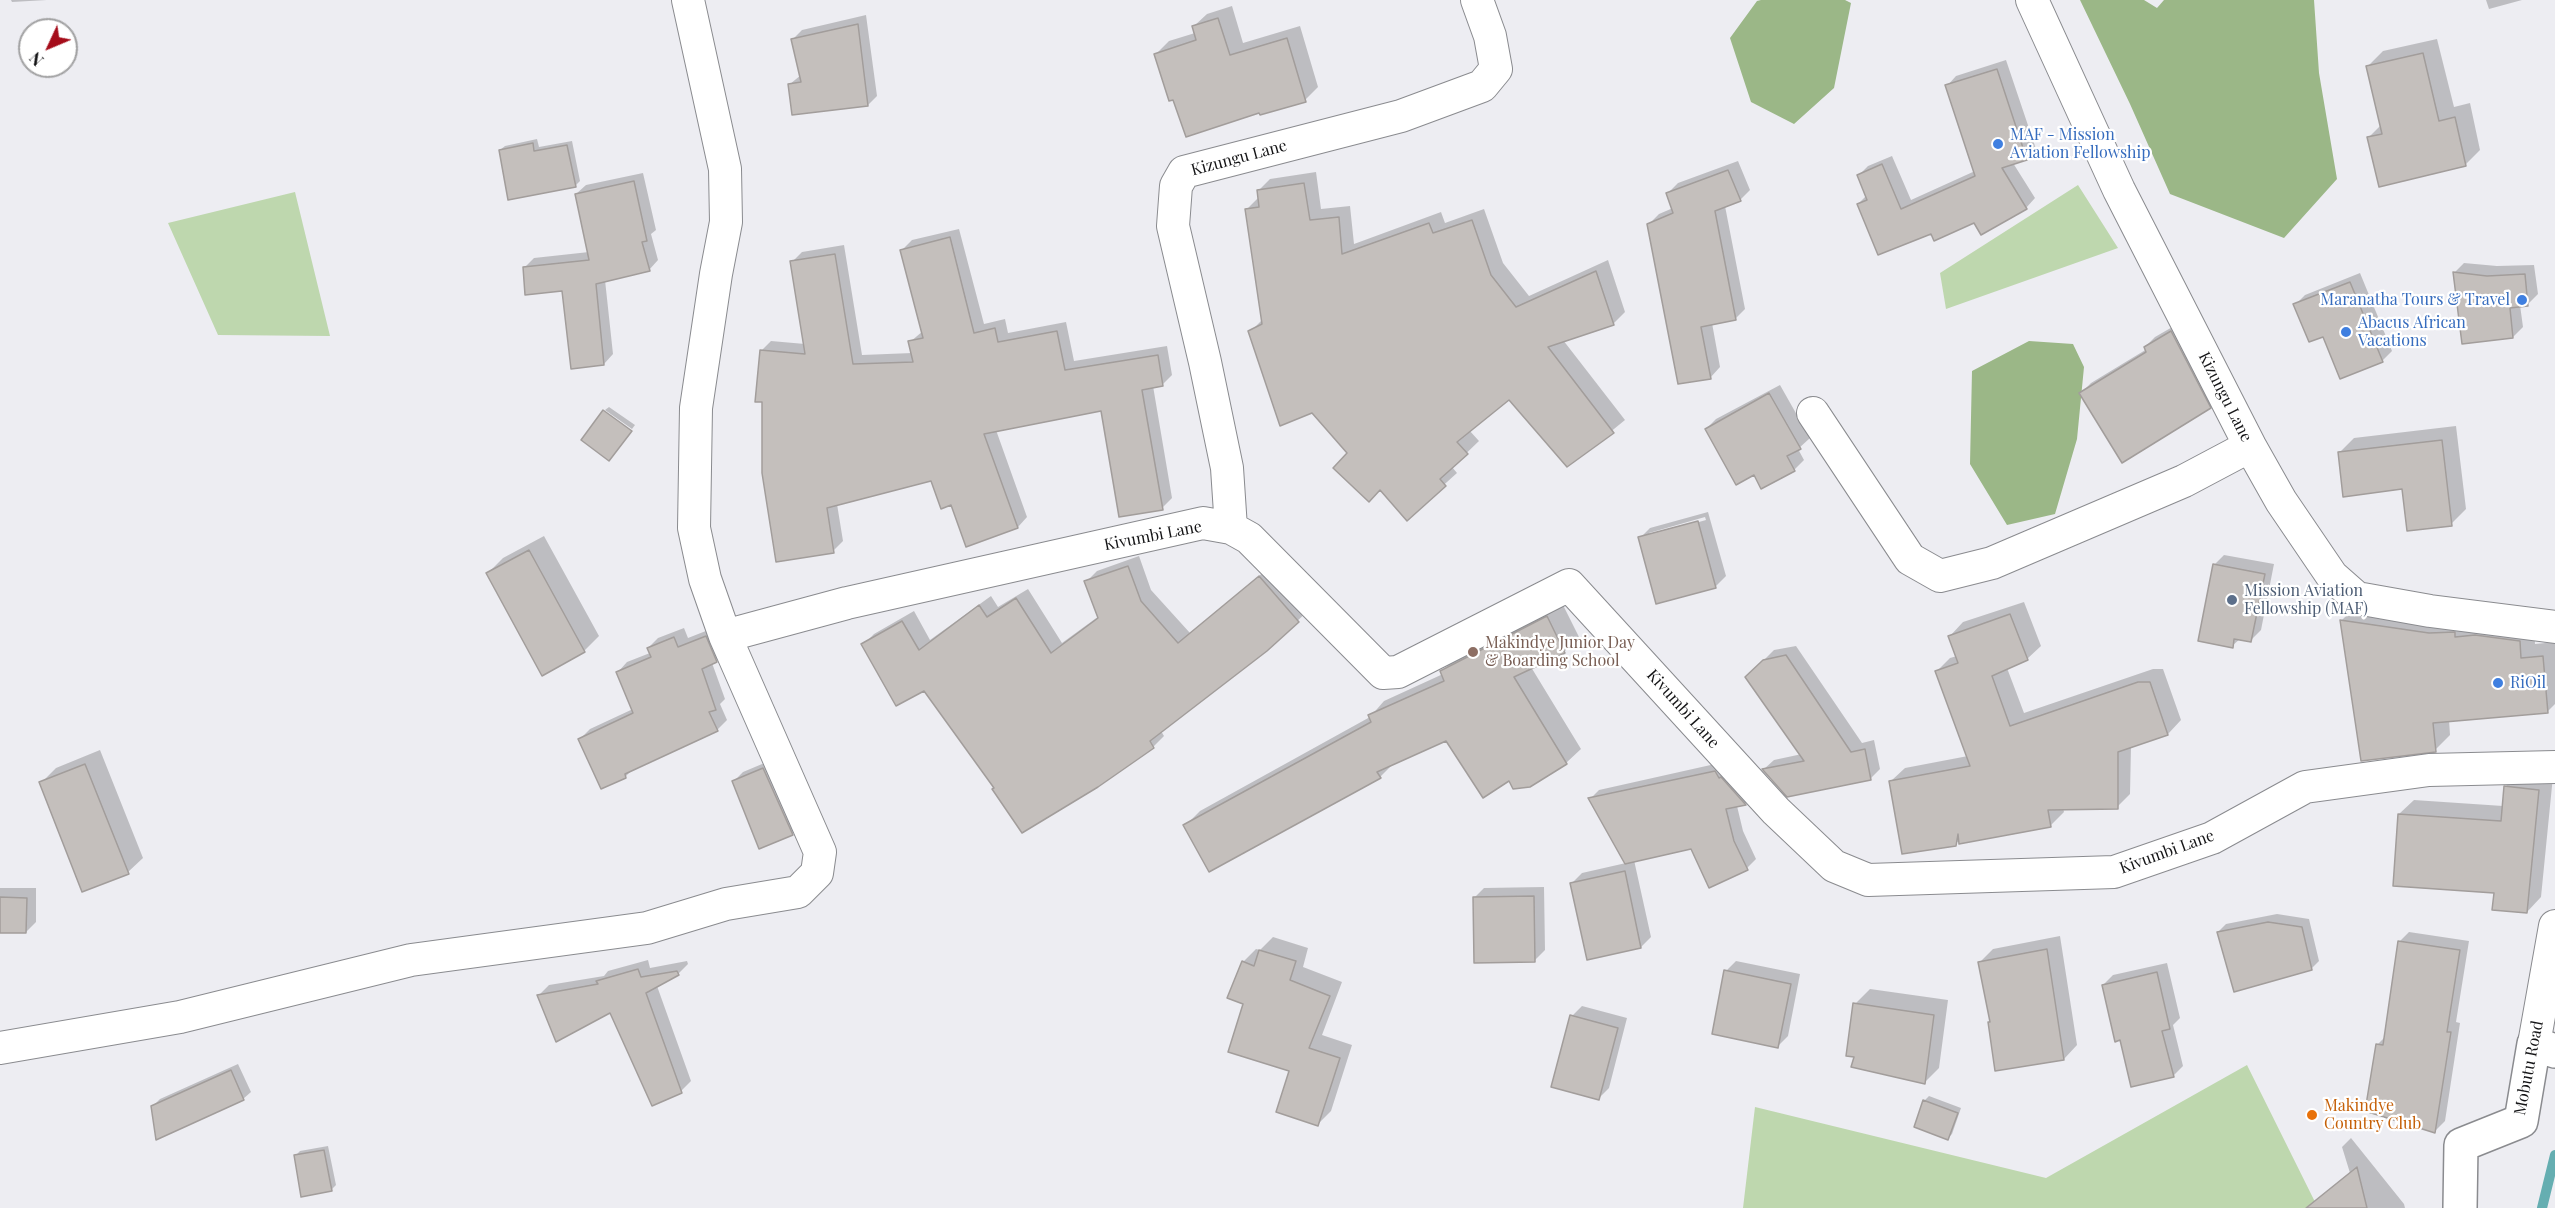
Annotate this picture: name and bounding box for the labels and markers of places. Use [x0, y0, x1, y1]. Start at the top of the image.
place label: MAF - Mission Aviation Fellowship [2010, 125, 2150, 163]
marker: MAF - Mission Aviation Fellowship [1991, 137, 2005, 151]
place label: Maranatha Tours & Travel [2320, 290, 2510, 310]
marker: Maranatha Tours & Travel [2515, 293, 2529, 307]
place label: Abacus African Vacations [2358, 313, 2466, 351]
marker: Abacus African Vacations [2339, 325, 2353, 339]
place label: Mission Aviation Fellowship (MAF) [2244, 581, 2368, 619]
marker: Mission Aviation Fellowship (MAF) [2225, 593, 2239, 607]
place label: Makindye Junior Day & Boarding School [1485, 633, 1635, 671]
marker: Makindye Junior Day & Boarding School [1466, 645, 1480, 659]
place label: RiOil [2510, 673, 2546, 693]
marker: RiOil [2491, 676, 2505, 690]
place label: Makindye Country Club [2324, 1096, 2421, 1134]
marker: Makindye Country Club [2305, 1108, 2319, 1122]

